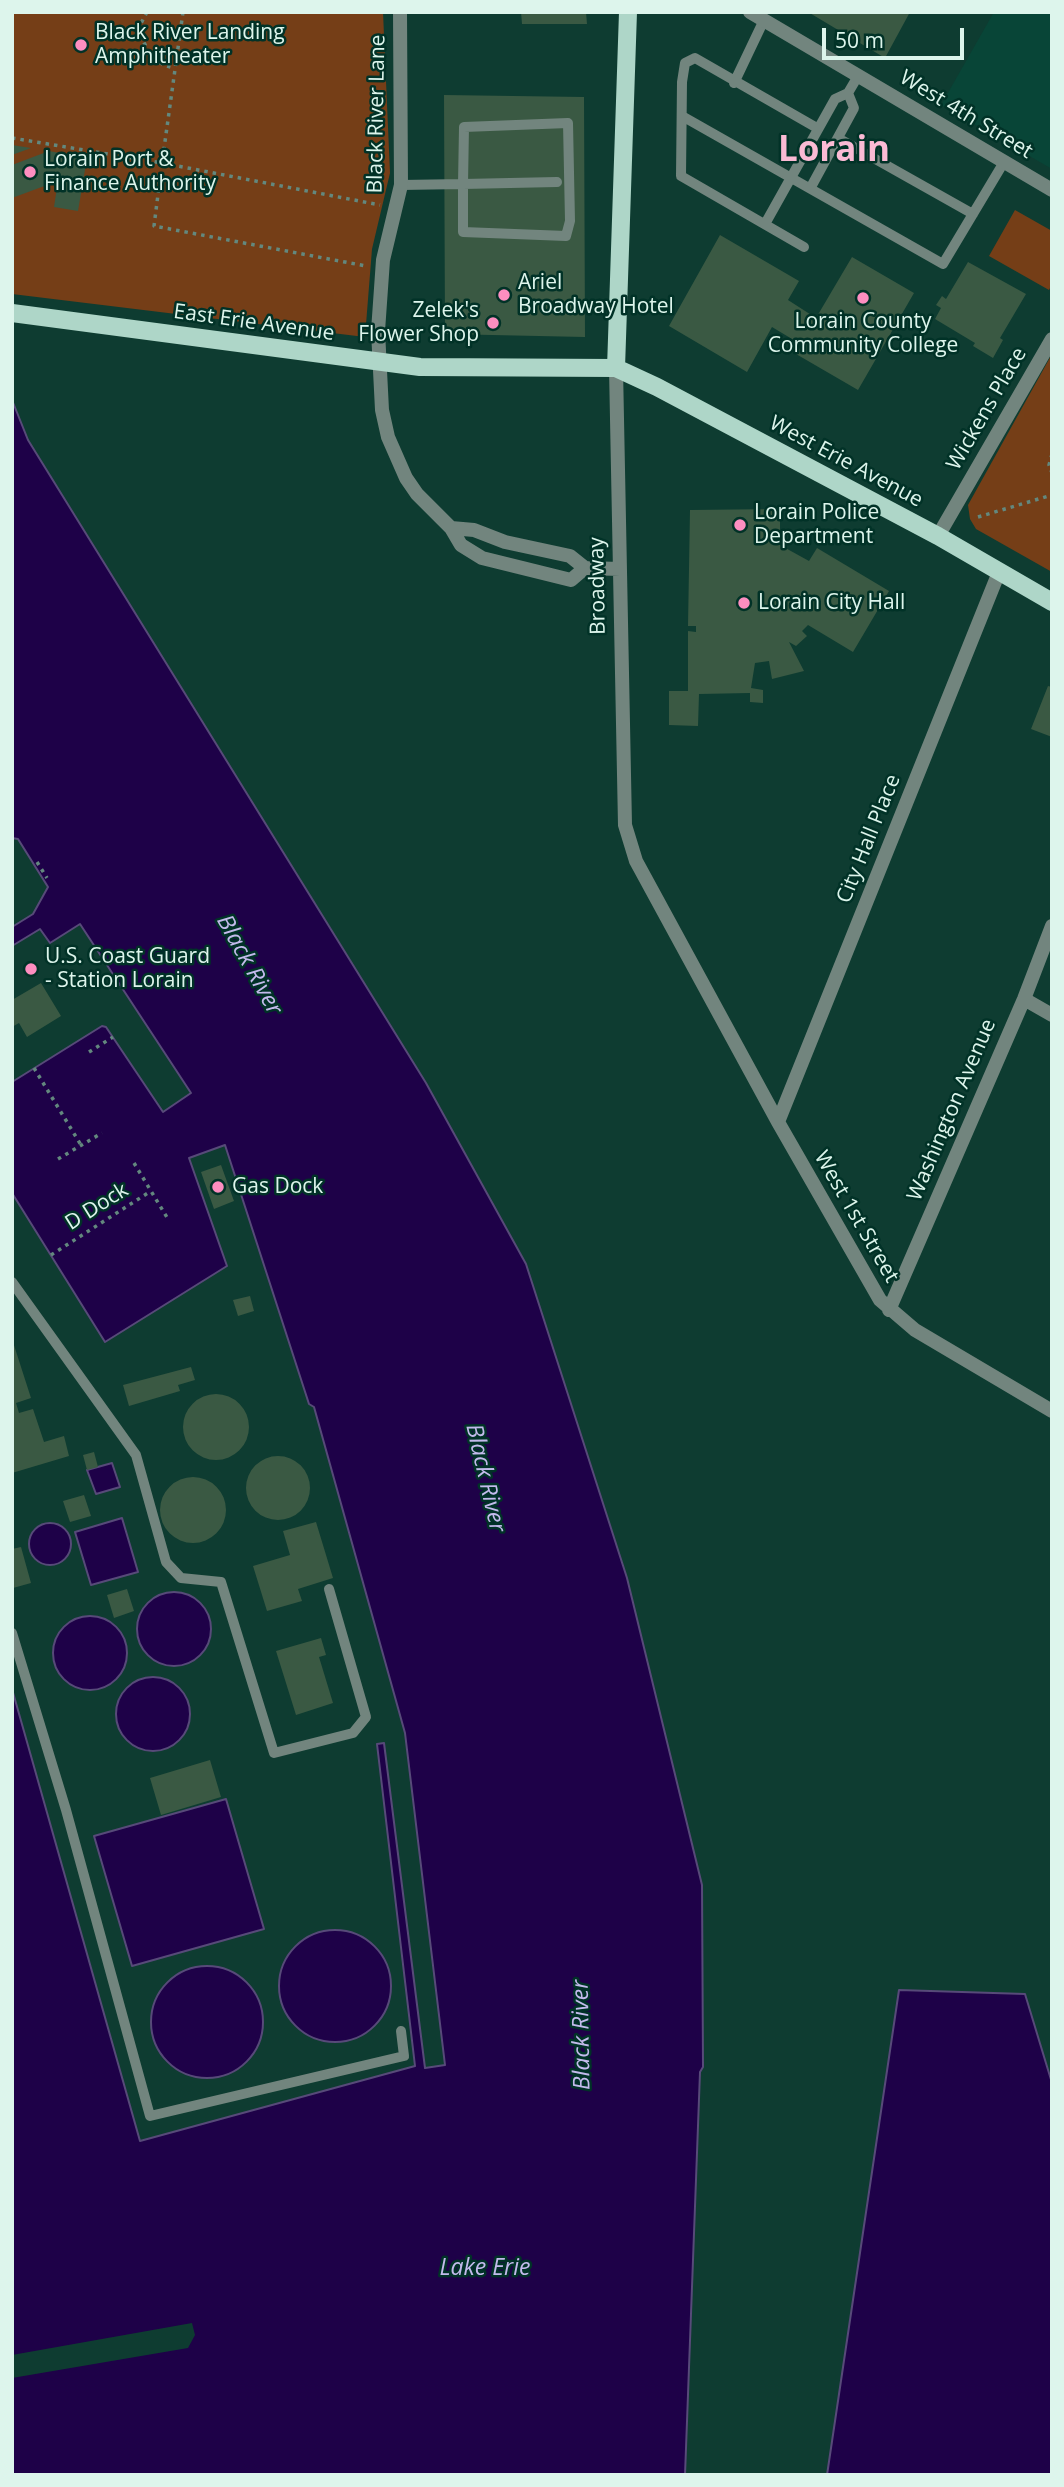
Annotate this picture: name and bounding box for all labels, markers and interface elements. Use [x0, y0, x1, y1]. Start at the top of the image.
scale bar [826, 14, 968, 58]
place label: Black River Landing Amphitheater [95, 20, 285, 70]
text: 50 m [835, 26, 884, 54]
street label: Black River Lane [363, 34, 391, 194]
marker: Black River Landing Amphitheater [73, 37, 89, 53]
street label: West 4th Street [895, 65, 1037, 165]
district label: Lorain [778, 130, 890, 172]
place label: Lorain Port & Finance Authority [44, 147, 216, 197]
marker: Lorain Port & Finance Authority [22, 164, 38, 180]
place label: Ariel Broadway Hotel [518, 270, 674, 320]
marker: Ariel Broadway Hotel [496, 287, 512, 303]
marker: Lorain County Community College [855, 290, 871, 306]
place label: Zelek's Flower Shop [358, 298, 479, 348]
street label: East Erie Avenue [172, 299, 336, 347]
place label: Lorain County Community College [768, 309, 958, 359]
marker: Zelek's Flower Shop [485, 315, 501, 331]
street label: Wickens Place [942, 343, 1032, 475]
street label: West Erie Avenue [765, 411, 927, 513]
place label: Lorain Police Department [754, 500, 879, 550]
marker: Lorain Police Department [732, 517, 748, 533]
street label: Broadway [585, 537, 611, 635]
place label: Lorain City Hall [758, 590, 905, 616]
marker: Lorain City Hall [736, 595, 752, 611]
street label: City Hall Place [832, 771, 906, 907]
water label: Black River [210, 910, 288, 1020]
place label: U.S. Coast Guard - Station Lorain [45, 944, 210, 994]
marker: U.S. Coast Guard - Station Lorain [23, 961, 39, 977]
street label: Washington Avenue [902, 1015, 1002, 1205]
street label: West 1st Street [808, 1147, 904, 1287]
place label: Gas Dock [232, 1174, 323, 1200]
street label: D Dock [61, 1178, 133, 1236]
marker: Gas Dock [210, 1179, 226, 1195]
water label: Black River [459, 1421, 511, 1535]
water label: Black River [567, 1980, 597, 2090]
water label: Lake Erie [440, 2254, 530, 2282]

